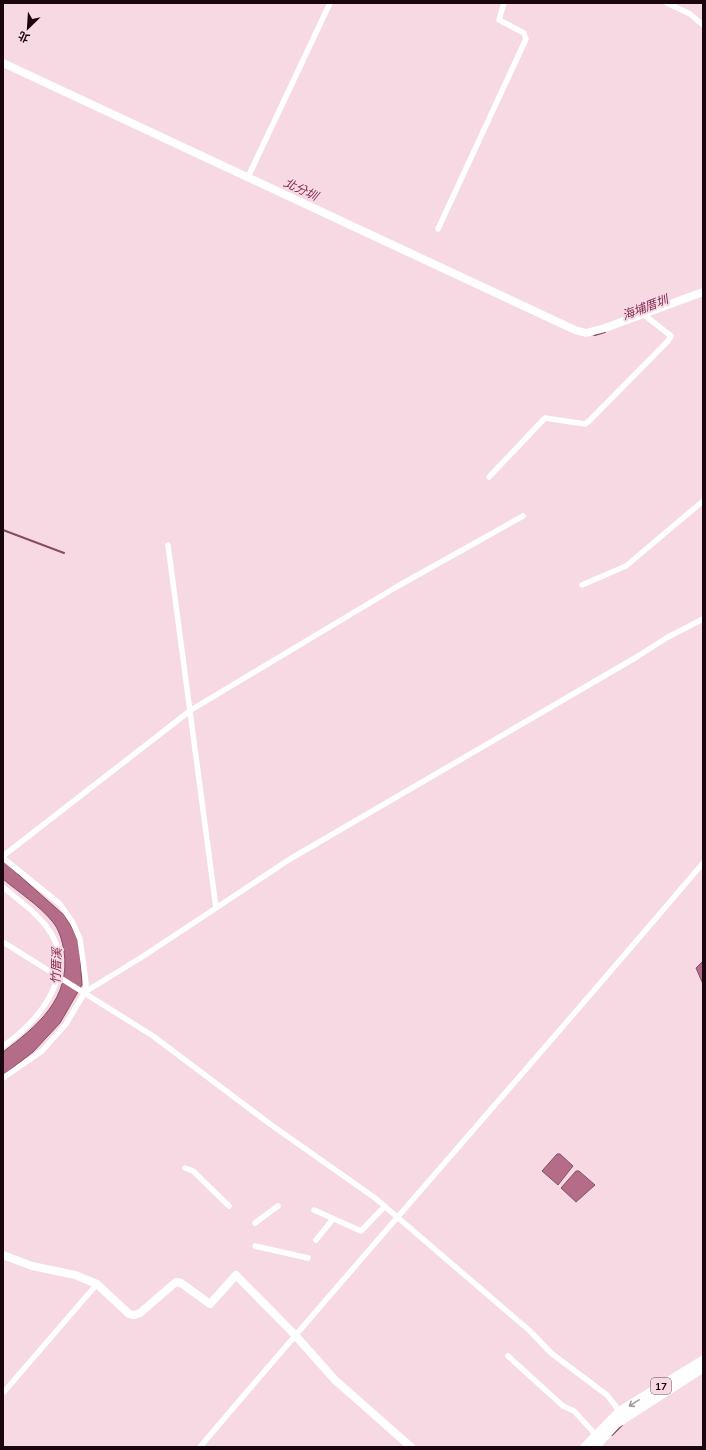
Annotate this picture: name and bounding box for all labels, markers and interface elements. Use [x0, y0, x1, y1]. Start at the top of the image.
north arrow [8, 8, 48, 48]
text: 北 [16, 28, 32, 46]
water label: 北分圳 [282, 175, 322, 204]
water label: 海埔厝圳 [620, 291, 672, 323]
water label: 竹厝溪 [48, 946, 64, 984]
road number: 17 [651, 1378, 671, 1394]
one-way arrow [628, 1399, 640, 1407]

